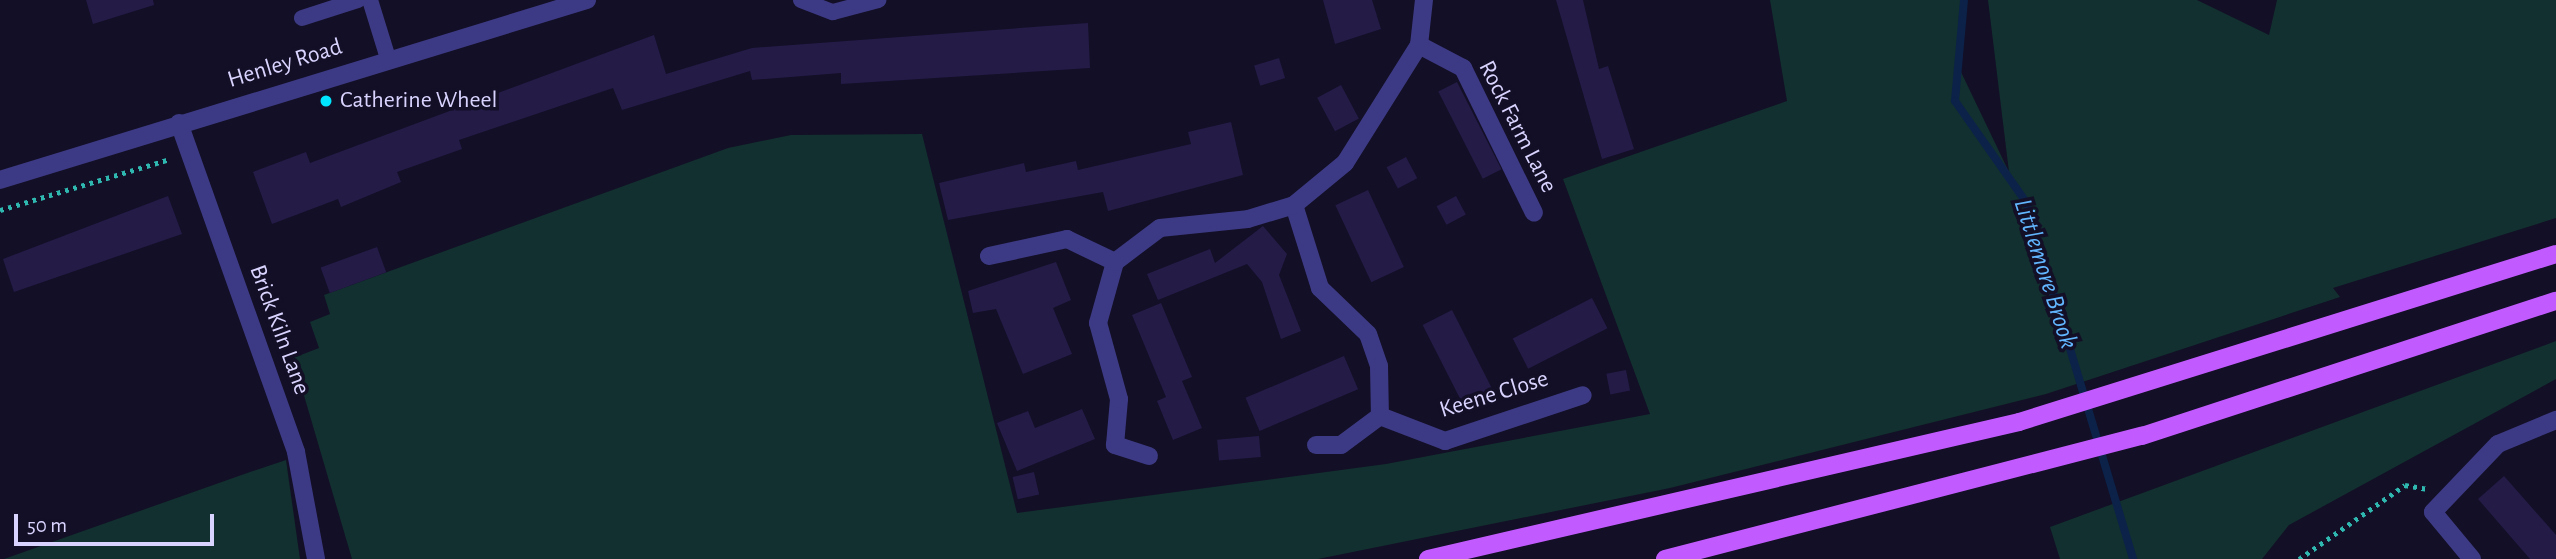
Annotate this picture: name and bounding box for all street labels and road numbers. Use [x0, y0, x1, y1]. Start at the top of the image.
street label: Henley Road [224, 33, 346, 95]
street label: Rock Farm Lane [1471, 56, 1563, 198]
street label: Brick Kiln Lane [242, 261, 316, 399]
street label: Keene Close [1436, 365, 1552, 425]

